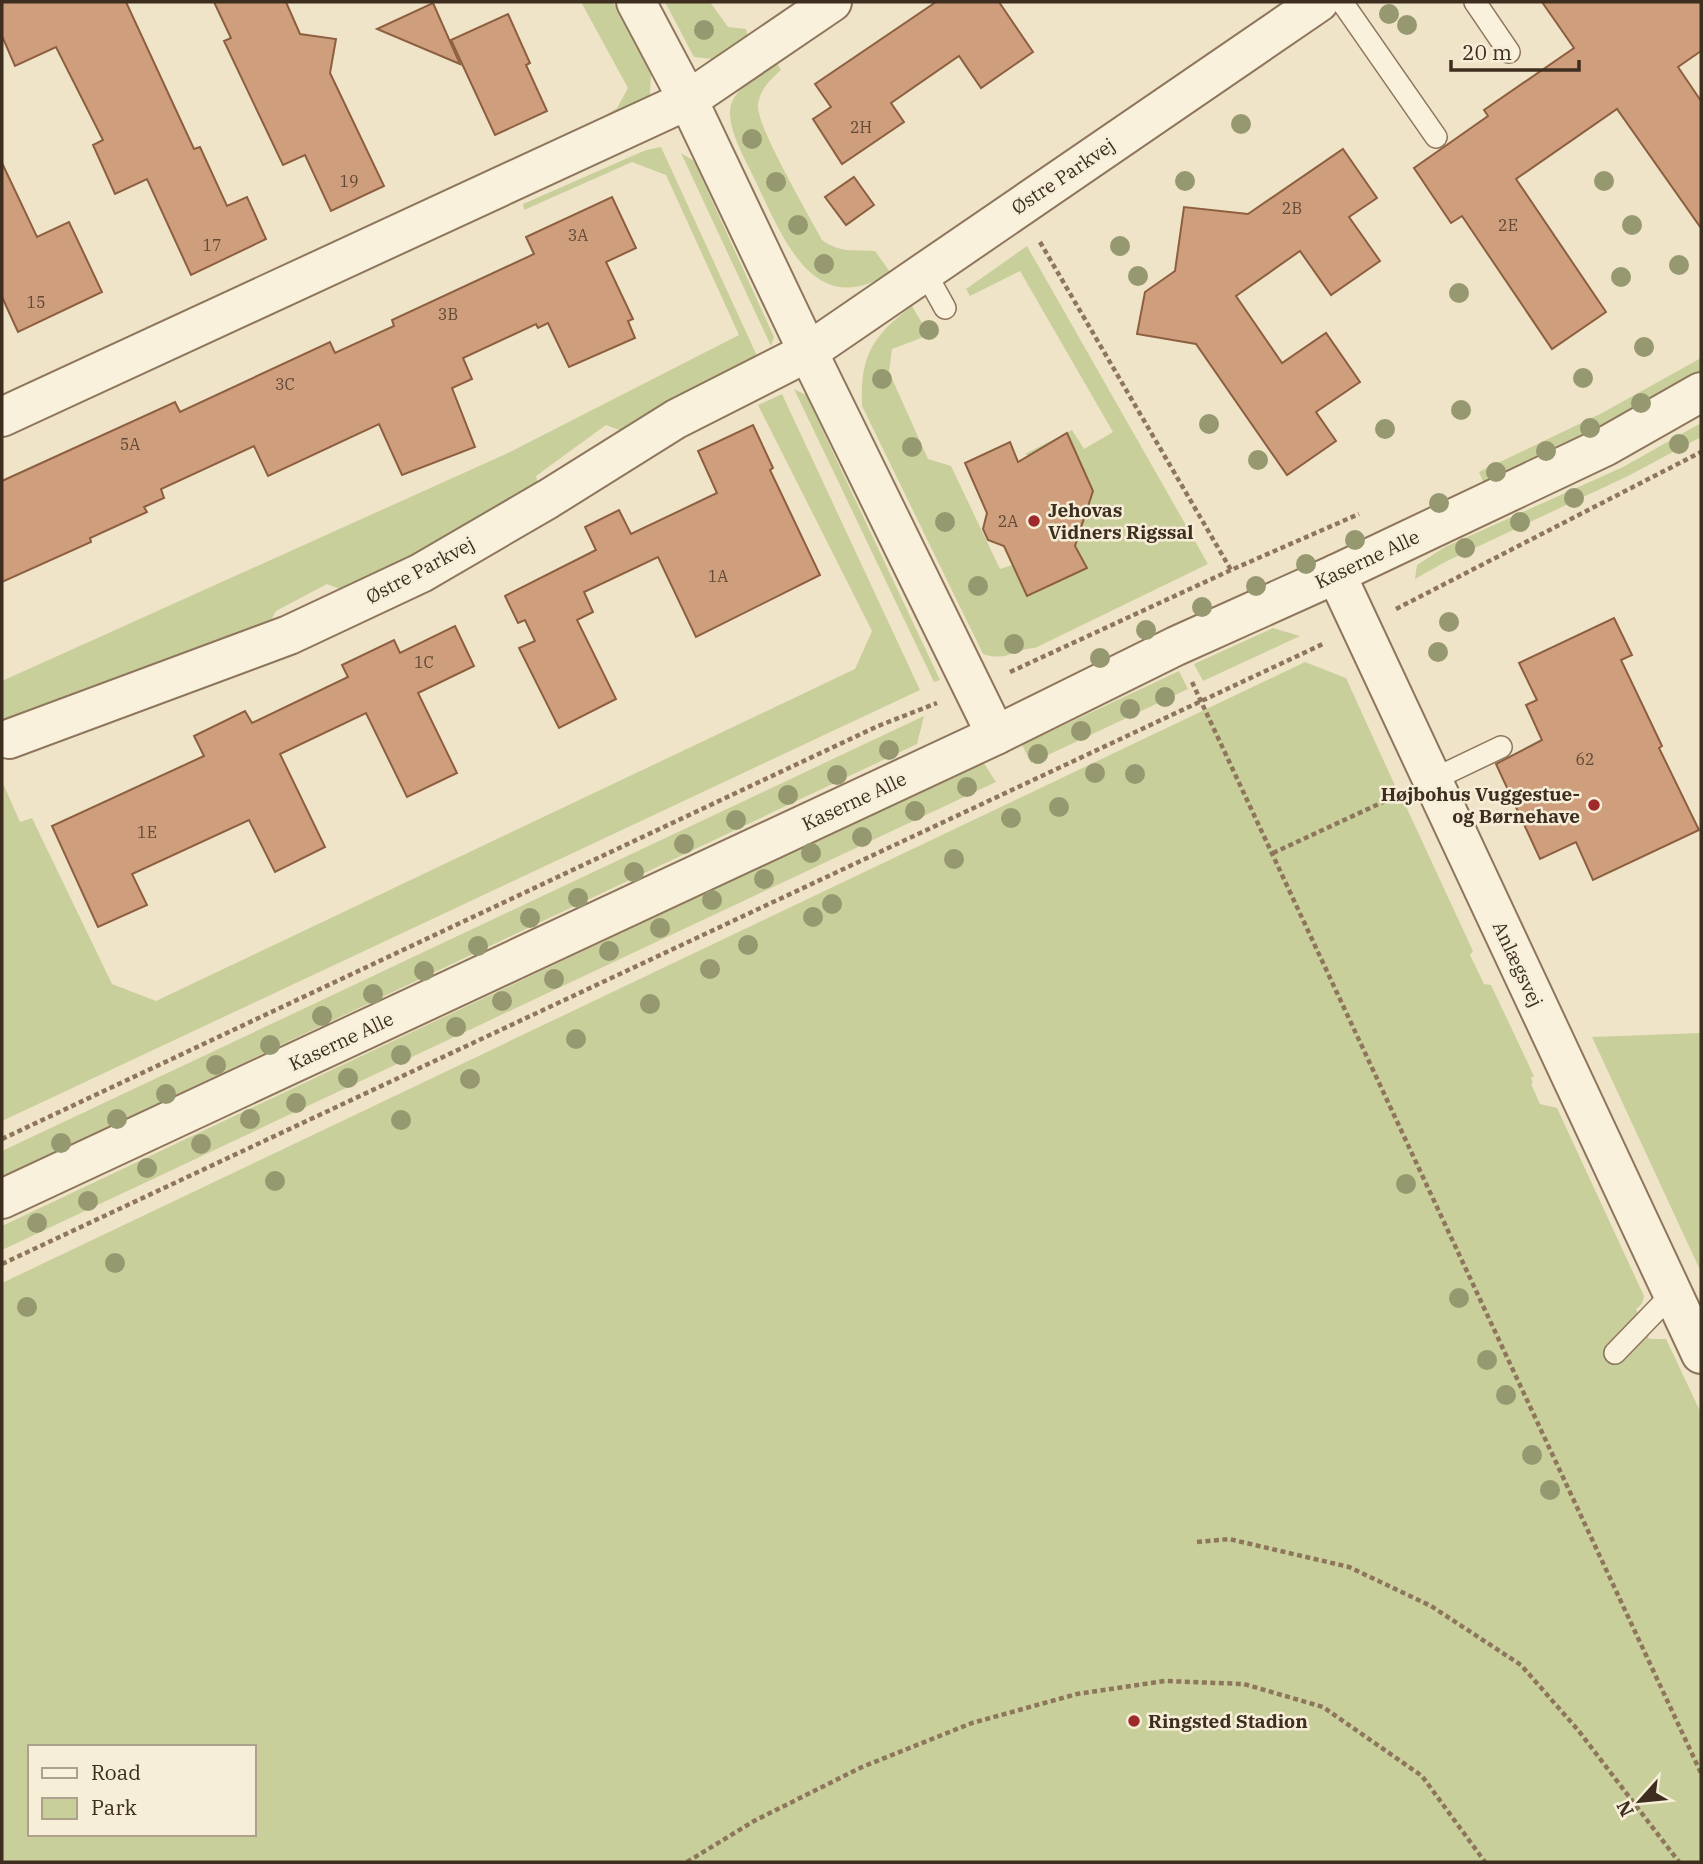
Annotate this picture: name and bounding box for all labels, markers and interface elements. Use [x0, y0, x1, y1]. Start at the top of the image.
scale bar [1451, 28, 1579, 72]
text: 20 m [1462, 38, 1512, 66]
house number: 2H [850, 117, 872, 137]
street label: Østre Parkvej [1007, 133, 1119, 219]
house number: 19 [339, 171, 359, 191]
house number: 2B [1282, 198, 1302, 218]
house number: 2E [1498, 215, 1518, 235]
house number: 3A [568, 225, 588, 245]
house number: 17 [202, 235, 222, 255]
house number: 15 [26, 292, 46, 312]
house number: 3B [438, 304, 458, 324]
house number: 3C [275, 374, 295, 394]
house number: 5A [120, 434, 140, 454]
place label: Jehovas Vidners Rigssal [1048, 498, 1194, 544]
house number: 2A [998, 511, 1018, 531]
marker: Jehovas Vidners Rigssal [1026, 513, 1042, 529]
street label: Kaserne Alle [1311, 524, 1423, 594]
street label: Østre Parkvej [361, 531, 479, 609]
house number: 1A [708, 566, 728, 586]
house number: 1C [414, 652, 434, 672]
house number: 62 [1575, 749, 1595, 769]
street label: Kaserne Alle [798, 766, 910, 836]
place label: Højbohus Vuggestue- og Børnehave [1381, 782, 1580, 828]
marker: Højbohus Vuggestue- og Børnehave [1586, 797, 1602, 813]
house number: 1E [137, 822, 157, 842]
street label: Anlægsvej [1488, 917, 1548, 1011]
street label: Kaserne Alle [285, 1006, 397, 1076]
place label: Ringsted Stadion [1148, 1709, 1308, 1733]
marker: Ringsted Stadion [1126, 1713, 1142, 1729]
legend [28, 1745, 256, 1836]
text: Road [91, 1758, 141, 1786]
north arrow [1605, 1766, 1675, 1836]
text: Park [91, 1793, 138, 1821]
text: N [1611, 1797, 1639, 1821]

